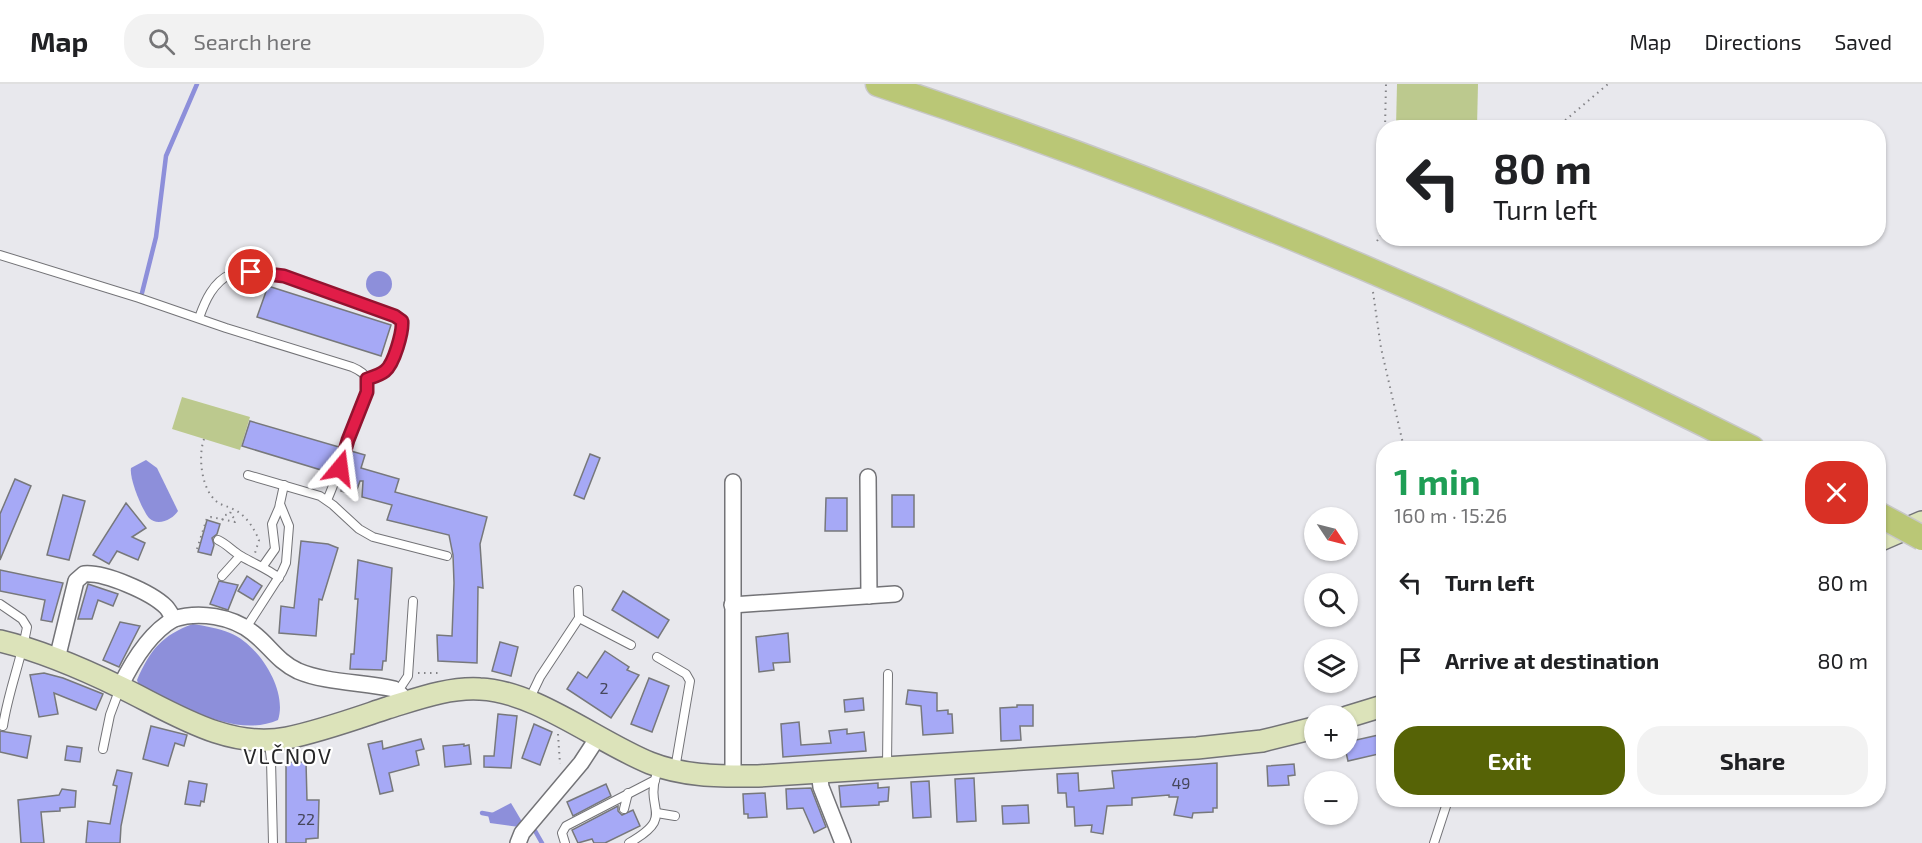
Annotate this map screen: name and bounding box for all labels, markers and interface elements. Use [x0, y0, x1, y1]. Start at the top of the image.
search box [124, 14, 544, 68]
text: Map [30, 24, 88, 58]
icon: search [145, 25, 178, 58]
text: Search here [193, 28, 312, 54]
text: Map [1629, 29, 1672, 54]
text: Directions [1705, 29, 1801, 54]
text: Saved [1834, 29, 1892, 54]
text: 80 m [1493, 142, 1592, 192]
icon: left [1394, 144, 1472, 222]
text: Turn left [1493, 193, 1597, 225]
pin [225, 246, 276, 297]
icon: arrive [234, 255, 267, 288]
position arrow [308, 436, 372, 500]
text: 1 min [1394, 459, 1481, 502]
button: close [1805, 461, 1868, 524]
text: 160 m · 15:26 [1394, 503, 1507, 527]
north arrow [1304, 507, 1358, 561]
map controls [1304, 507, 1358, 825]
icon: left [1394, 566, 1427, 599]
text: Turn left [1445, 569, 1534, 595]
text: 80 m [1817, 569, 1868, 595]
button: search [1304, 573, 1358, 627]
button: layers [1304, 639, 1358, 693]
icon: arrive [1394, 644, 1427, 677]
text: Arrive at destination [1445, 647, 1659, 673]
text: 80 m [1817, 647, 1868, 673]
house number: 2 [600, 678, 609, 697]
button: + [1304, 705, 1358, 759]
button: Exit [1394, 726, 1625, 795]
button: Share [1637, 726, 1868, 795]
district label: VLČNOV [243, 742, 333, 768]
button: − [1304, 771, 1358, 825]
house number: 49 [1172, 773, 1191, 792]
house number: 22 [297, 809, 315, 828]

